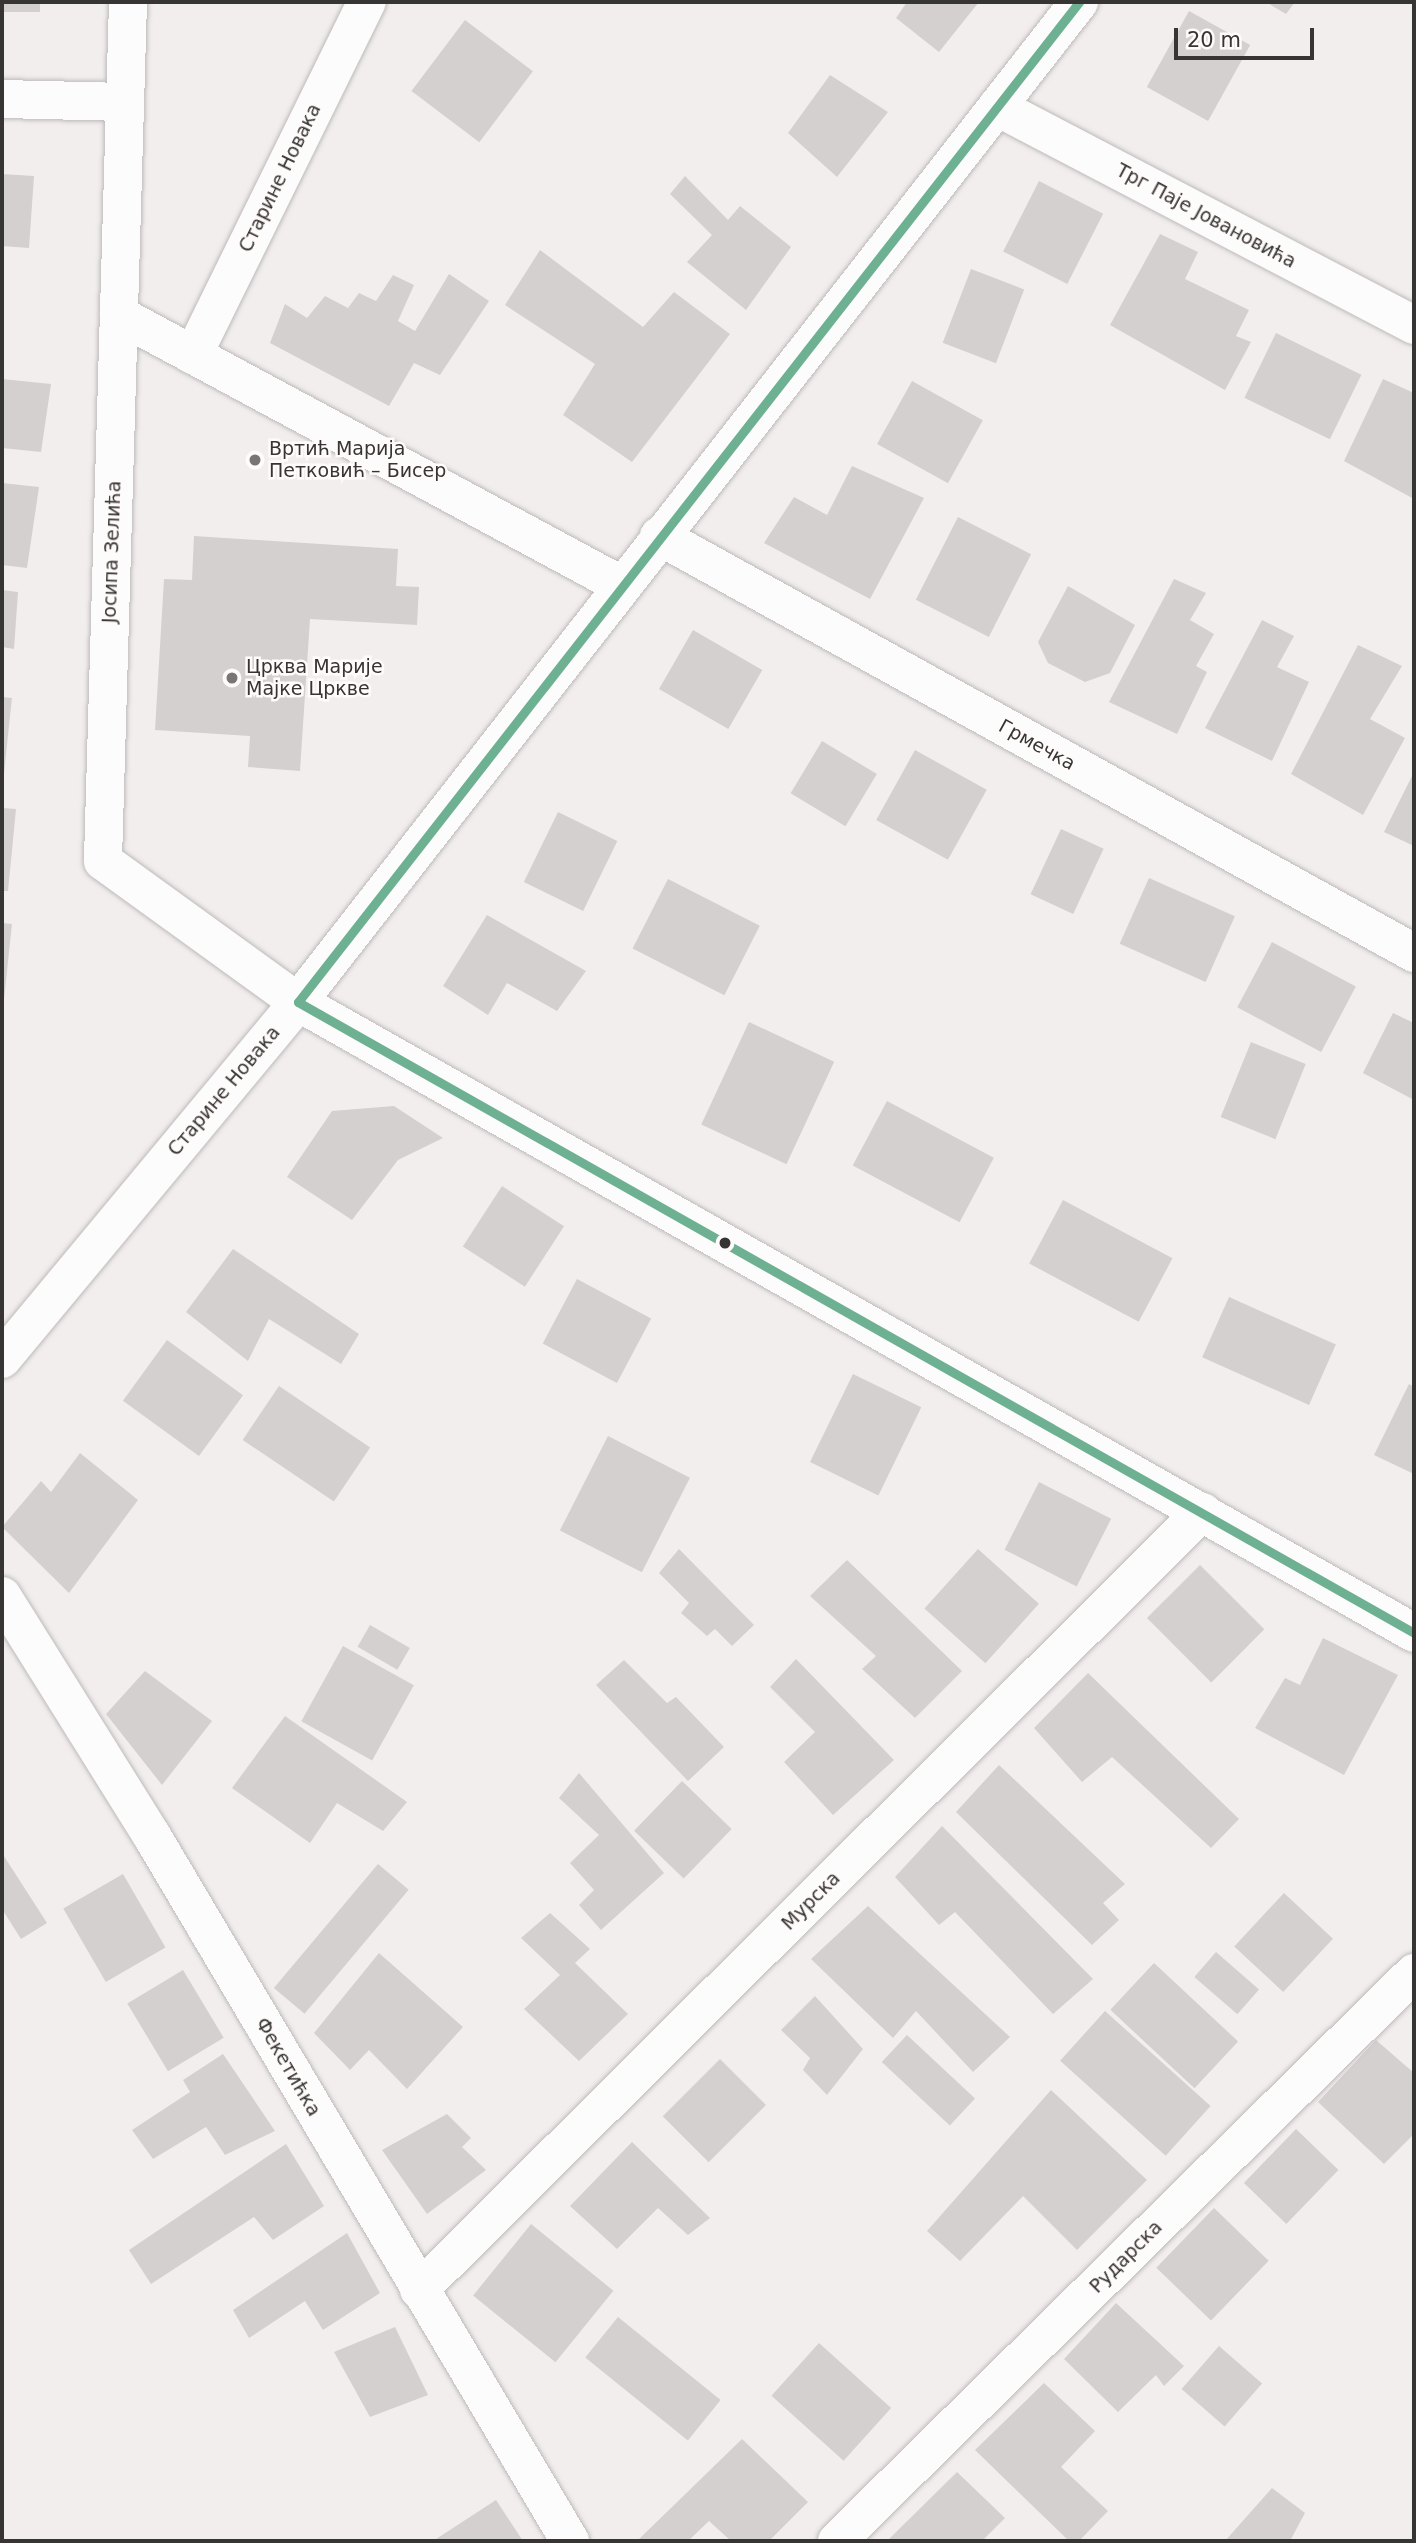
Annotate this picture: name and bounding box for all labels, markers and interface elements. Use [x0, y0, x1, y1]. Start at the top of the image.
scale bar [1178, 14, 1318, 58]
text: 20 m [1187, 28, 1241, 52]
street label: Старине Новака [234, 100, 326, 256]
street label: Трг Паје Јовановића [1112, 159, 1300, 273]
place label: Вртић Марија Петковић – Бисер [269, 438, 446, 482]
marker: Вртић Марија Петковић – Бисер [247, 452, 263, 468]
street label: Јосипа Зелића [98, 480, 126, 624]
place label: Црква Марије Мајке Цркве [246, 656, 383, 700]
marker: Црква Марије Мајке Цркве [224, 670, 240, 686]
street label: Грмечка [995, 715, 1079, 775]
street label: Старине Новака [163, 1021, 285, 1161]
unlabelled marker [718, 1236, 732, 1250]
street label: Мурска [777, 1867, 845, 1935]
street label: Фекетићка [251, 2014, 325, 2120]
street label: Рударска [1085, 2216, 1167, 2298]

